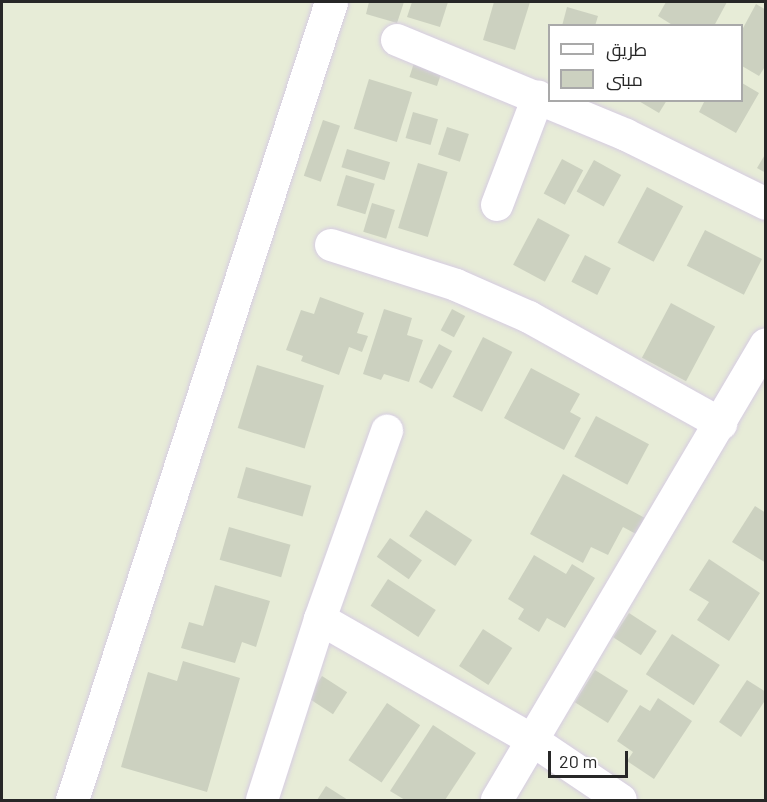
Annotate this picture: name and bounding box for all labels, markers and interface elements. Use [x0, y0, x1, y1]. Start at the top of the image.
legend [548, 24, 743, 102]
text: طريق [606, 38, 647, 60]
text: مبنى [606, 68, 643, 90]
scale bar [551, 739, 630, 777]
text: 20 m [559, 750, 597, 772]

